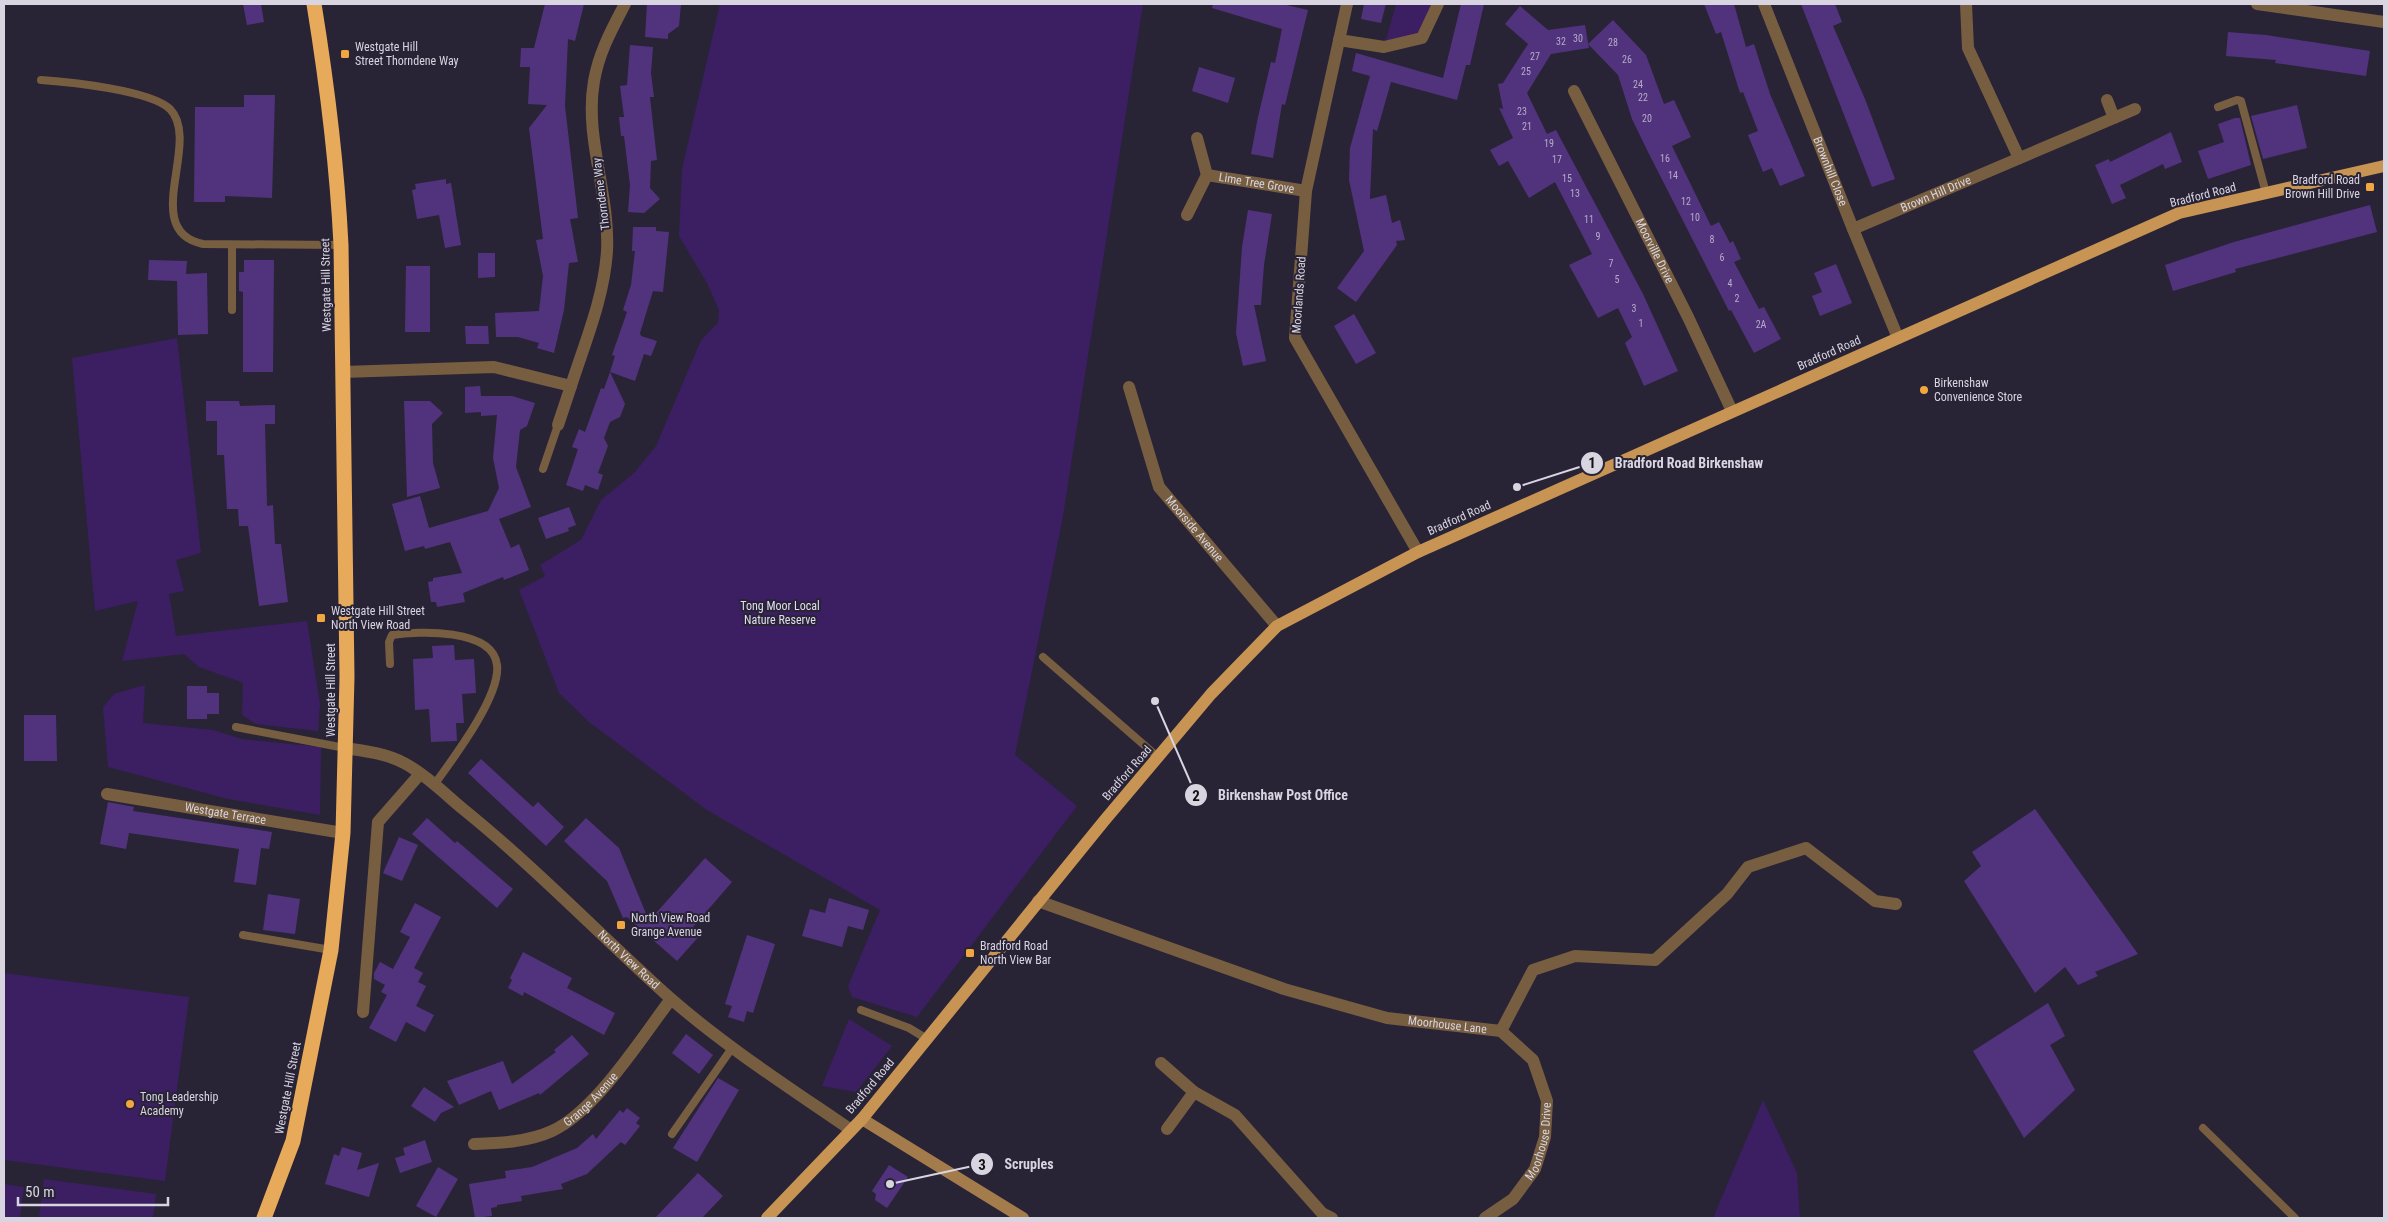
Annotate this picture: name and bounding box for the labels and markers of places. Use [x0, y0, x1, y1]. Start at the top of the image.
place label: Westgate Hill Street Thorndene Way [355, 40, 459, 68]
marker: Westgate Hill Street Thorndene Way [339, 48, 351, 60]
place label: Bradford Road Brown Hill Drive [2285, 173, 2360, 201]
marker: Bradford Road Brown Hill Drive [2364, 181, 2376, 193]
place label: Birkenshaw Convenience Store [1934, 376, 2022, 404]
marker: Birkenshaw Convenience Store [1918, 384, 1930, 396]
callout: Bradford Road Birkenshaw [1580, 448, 1773, 477]
place label: Westgate Hill Street North View Road [331, 604, 425, 632]
marker: Westgate Hill Street North View Road [315, 612, 327, 624]
callout: Birkenshaw Post Office [1183, 781, 1358, 810]
place label: North View Road Grange Avenue [631, 911, 710, 939]
marker: North View Road Grange Avenue [615, 919, 627, 931]
place label: Bradford Road North View Bar [980, 939, 1051, 967]
marker: Bradford Road North View Bar [964, 947, 976, 959]
place label: Tong Leadership Academy [140, 1090, 219, 1118]
marker: Tong Leadership Academy [124, 1098, 136, 1110]
callout: Scruples [970, 1150, 1064, 1179]

